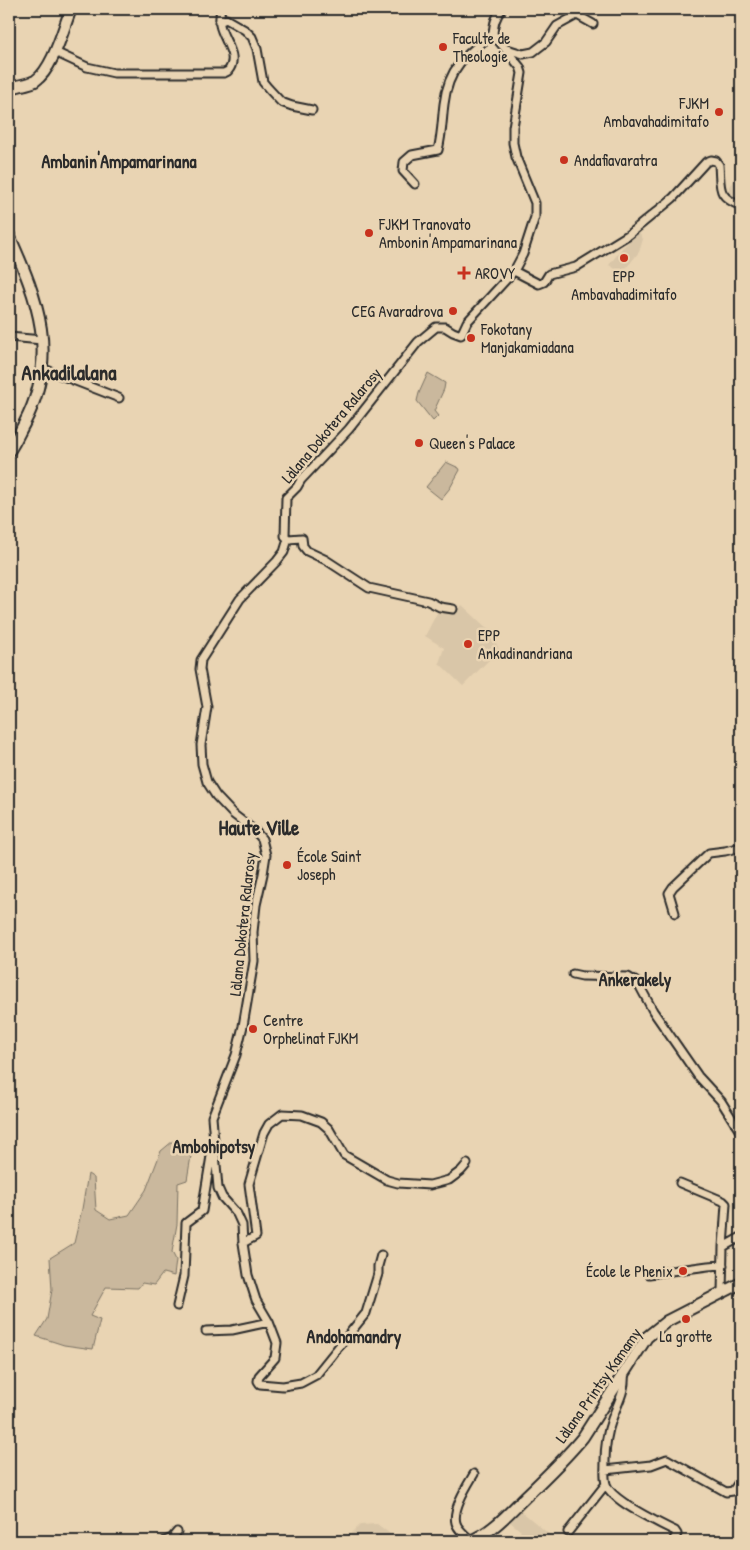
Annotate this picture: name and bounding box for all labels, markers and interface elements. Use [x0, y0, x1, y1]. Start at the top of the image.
place label: Faculte de Theologie [452, 27, 511, 67]
marker: Faculte de Theologie [437, 41, 449, 53]
place label: FJKM Ambavahadimitafo [604, 92, 710, 132]
marker: FJKM Ambavahadimitafo [713, 106, 725, 118]
district label: Ambanin'Ampamarinana [41, 149, 198, 175]
place label: Andafiavaratra [574, 149, 657, 171]
marker: Andafiavaratra [558, 154, 570, 166]
place label: FJKM Tranovato Ambonin'Ampamarinana [378, 213, 517, 253]
marker: FJKM Tranovato Ambonin'Ampamarinana [363, 227, 375, 239]
marker: EPP Ambavahadimitafo [618, 252, 630, 264]
place label: AROVY [475, 262, 515, 284]
place label: EPP Ambavahadimitafo [571, 265, 677, 305]
marker: AROVY [457, 266, 471, 280]
place label: CEG Avaradrova [351, 300, 443, 322]
marker: CEG Avaradrova [447, 305, 459, 317]
place label: Fokotany Manjakamiadana [480, 318, 574, 358]
marker: Fokotany Manjakamiadana [465, 332, 477, 344]
district label: Ankadilalana [22, 358, 117, 387]
street label: Làlana Dokotera Ralarosy [276, 362, 386, 487]
place label: Queen's Palace [429, 432, 516, 454]
marker: Queen's Palace [413, 437, 425, 449]
place label: EPP Ankadinandriana [478, 624, 572, 664]
marker: EPP Ankadinandriana [462, 638, 474, 650]
district label: Haute Ville [219, 813, 300, 842]
place label: École Saint Joseph [297, 845, 361, 885]
street label: Làlana Dokotera Ralarosy [223, 851, 261, 997]
marker: École Saint Joseph [281, 859, 293, 871]
district label: Ankerakely [599, 967, 672, 993]
place label: Centre Orphelinat FJKM [263, 1009, 358, 1049]
marker: Centre Orphelinat FJKM [247, 1023, 259, 1035]
district label: Ambohipotsy [173, 1134, 256, 1160]
place label: École le Phenix [586, 1260, 673, 1282]
marker: École le Phenix [677, 1265, 689, 1277]
marker: La grotte [680, 1313, 692, 1325]
street label: Làlana Printsy Kamamy [550, 1323, 646, 1447]
district label: Andohamandry [307, 1324, 402, 1350]
place label: La grotte [659, 1325, 713, 1347]

